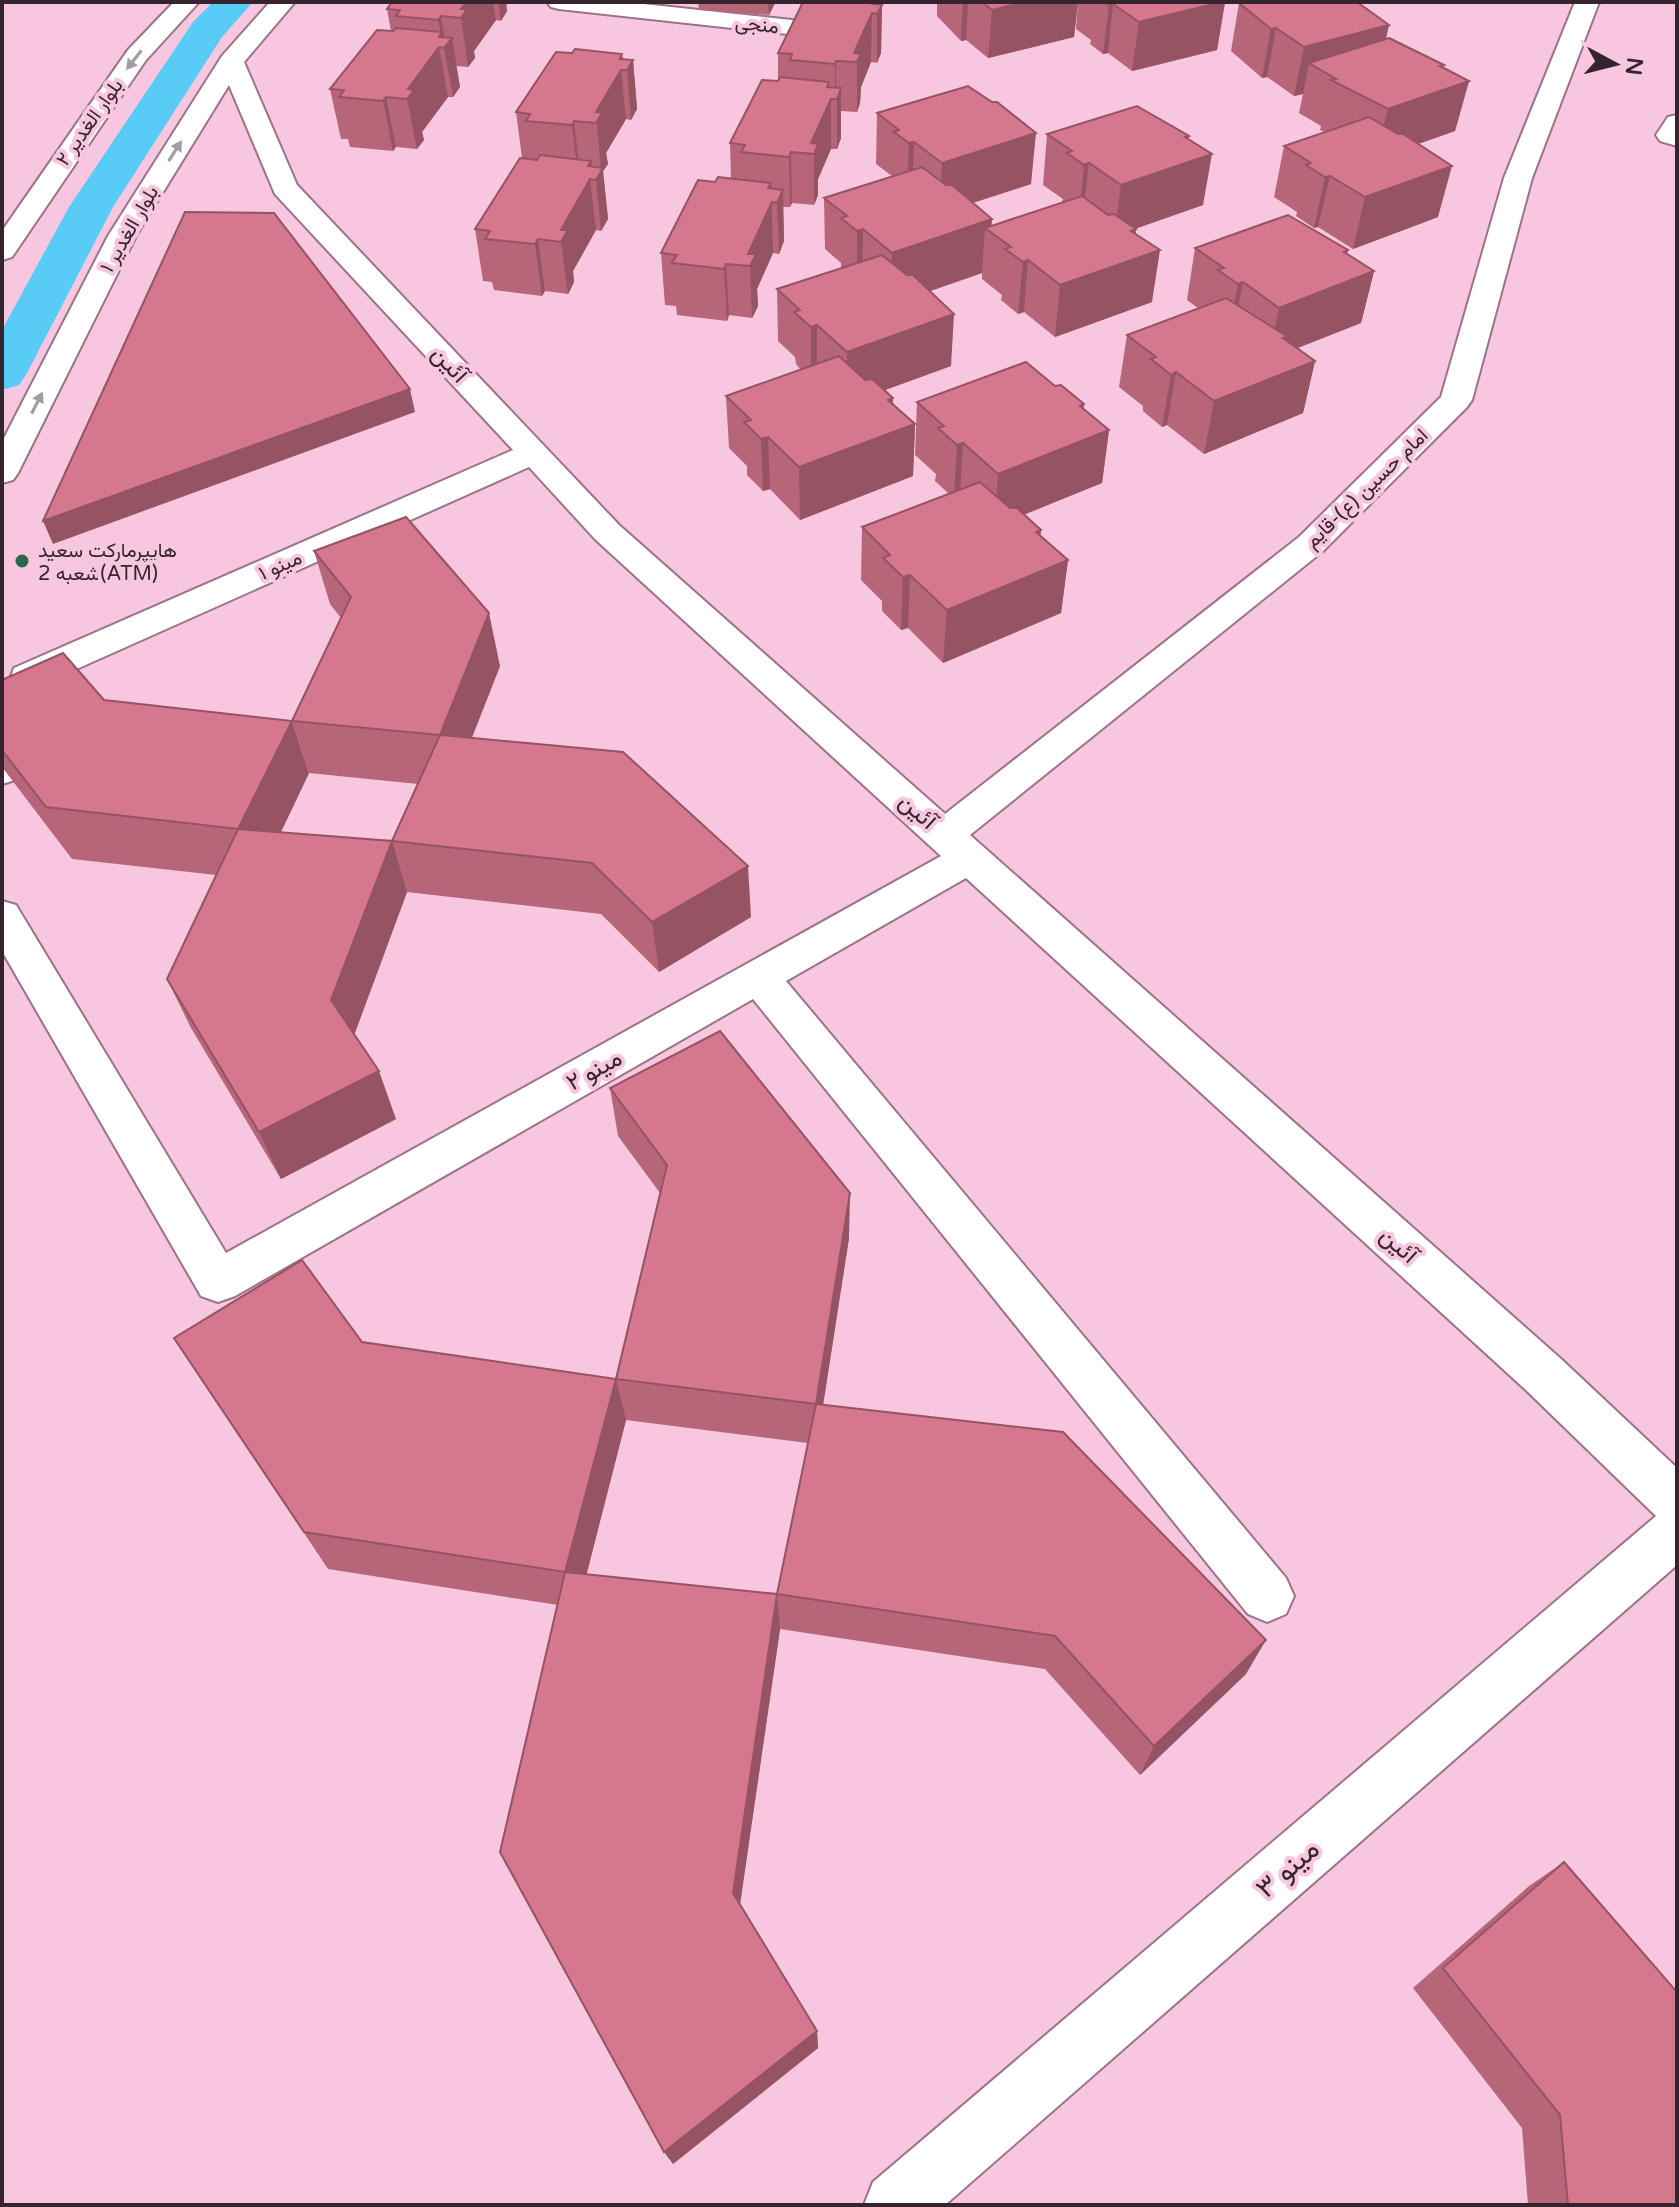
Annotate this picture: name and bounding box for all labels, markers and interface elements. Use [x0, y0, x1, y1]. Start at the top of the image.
street label: منجی [734, 11, 780, 39]
north arrow [1575, 24, 1655, 104]
one-way arrow [127, 49, 143, 70]
text: N [1620, 56, 1648, 77]
street label: بلوار الغدیر ۲ [51, 74, 129, 171]
one-way arrow [168, 140, 183, 161]
street label: بلوار الغدیر ۱ [95, 182, 164, 277]
street label: آئین [425, 340, 476, 391]
one-way arrow [30, 392, 44, 415]
street label: امام حسین (ع)-قایم [1300, 424, 1434, 554]
place label: هایپرمارکت سعید شعبه 2(ATM) [38, 539, 177, 586]
street label: مینو ۱ [255, 546, 306, 586]
marker: هایپرمارکت سعید شعبه 2(ATM) [13, 552, 31, 570]
street label: آئین [893, 787, 944, 837]
street label: مینو ۲ [561, 1043, 627, 1097]
street label: آئین [1374, 1221, 1425, 1271]
street label: مینو ۳ [1249, 1832, 1326, 1905]

